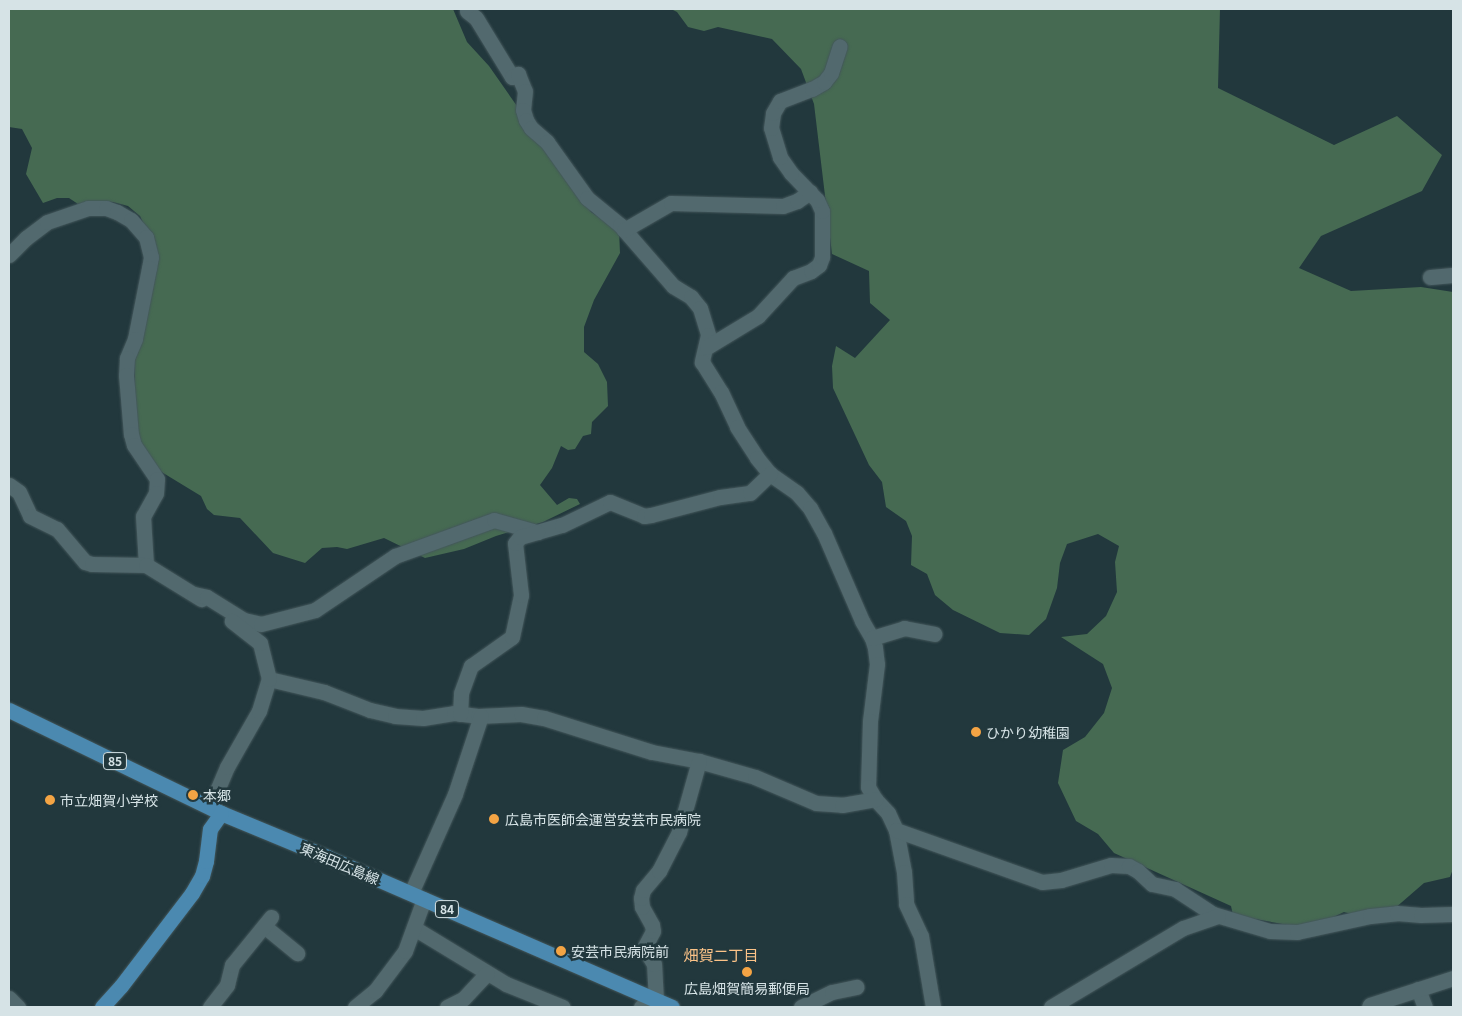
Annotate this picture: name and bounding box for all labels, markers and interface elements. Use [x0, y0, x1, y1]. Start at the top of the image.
place label: ひかり幼稚園 [986, 724, 1070, 740]
marker: ひかり幼稚園 [970, 726, 982, 738]
road number: 85 [102, 751, 128, 770]
place label: 本郷 [203, 787, 231, 803]
marker: 本郷 [187, 789, 199, 801]
place label: 市立畑賀小学校 [60, 792, 158, 808]
marker: 市立畑賀小学校 [44, 794, 56, 806]
place label: 広島市医師会運営安芸市民病院 [505, 811, 701, 827]
marker: 広島市医師会運営安芸市民病院 [487, 812, 501, 826]
street label: 東海田広島線 [298, 839, 382, 887]
road number: 84 [434, 900, 460, 919]
place label: 安芸市民病院前 [571, 943, 669, 959]
marker: 安芸市民病院前 [555, 945, 567, 957]
district label: 畑賀二丁目 [684, 946, 758, 964]
marker: 広島畑賀簡易郵便局 [741, 966, 753, 978]
place label: 広島畑賀簡易郵便局 [684, 980, 810, 996]

